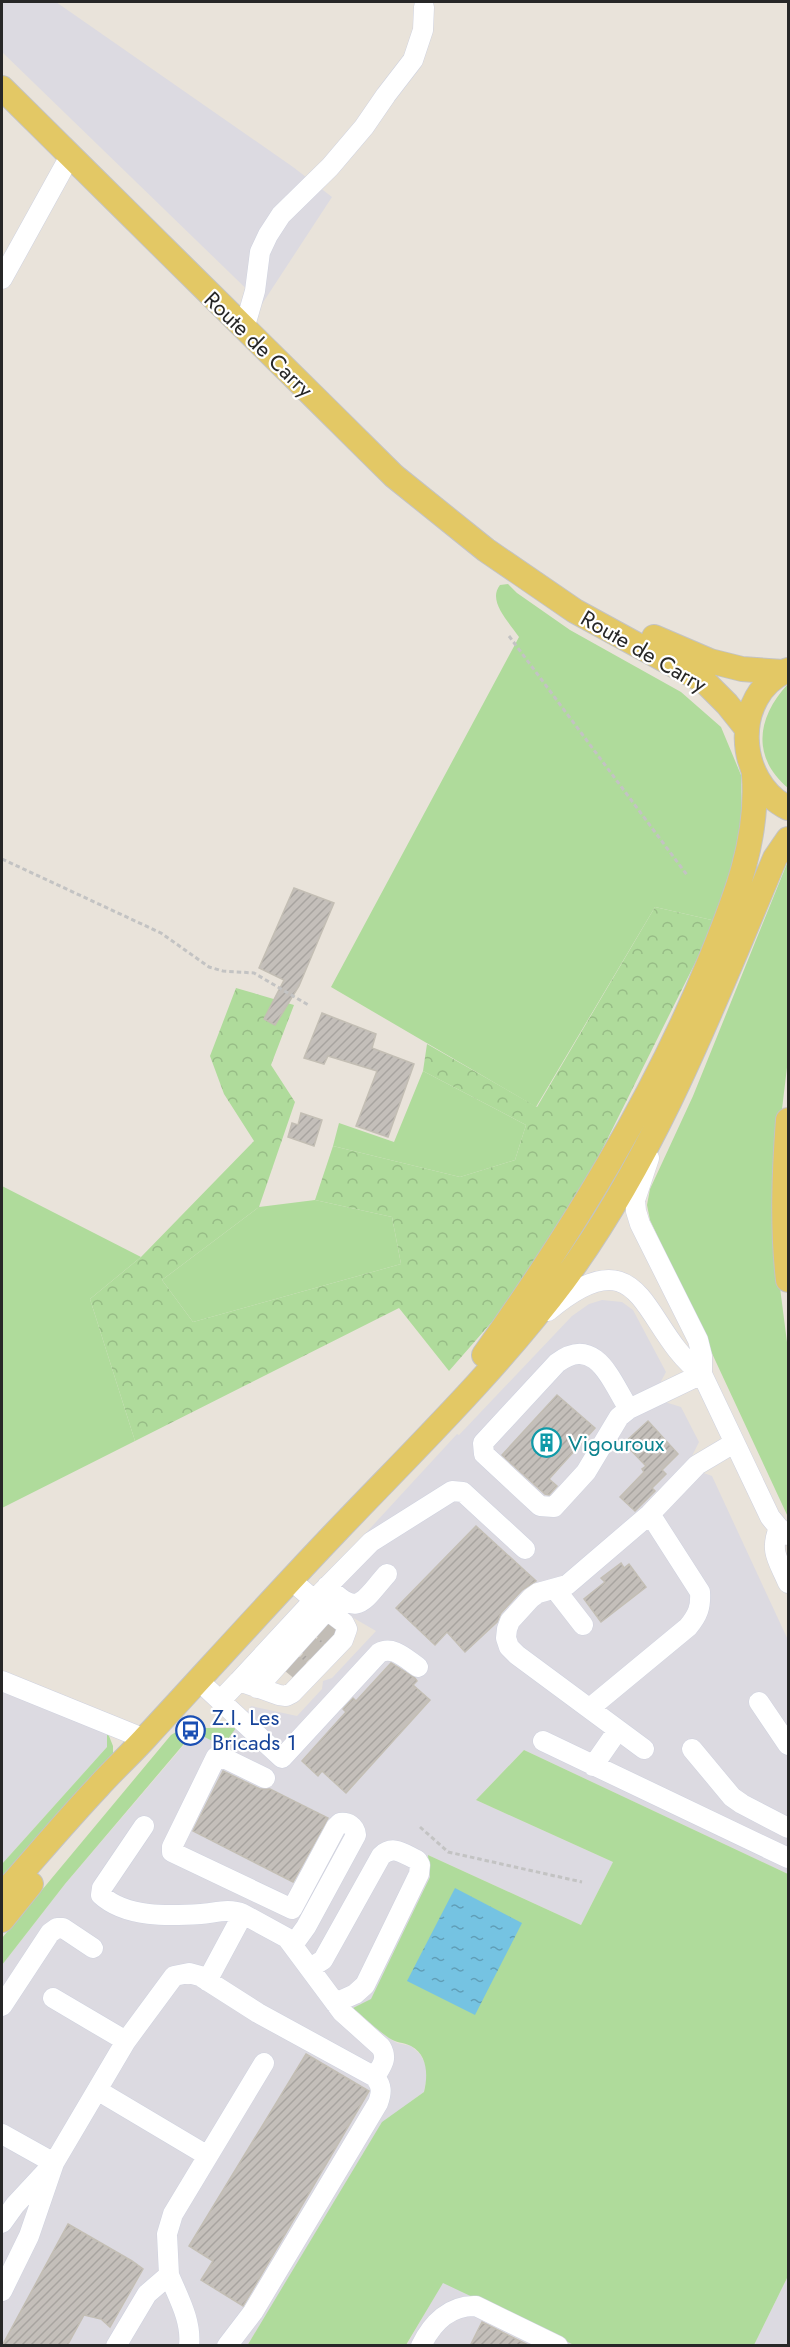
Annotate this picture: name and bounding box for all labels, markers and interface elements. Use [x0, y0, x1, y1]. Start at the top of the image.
street label: Route de Carry [197, 284, 321, 405]
street label: Route de Carry [575, 602, 713, 700]
building icon: Vigouroux [531, 1427, 563, 1459]
place label: Vigouroux [568, 1427, 665, 1459]
place label: Z.I. Les Bricads 1 [212, 1701, 297, 1758]
bus stop icon: Z.I. Les Bricads 1 [175, 1714, 207, 1746]

